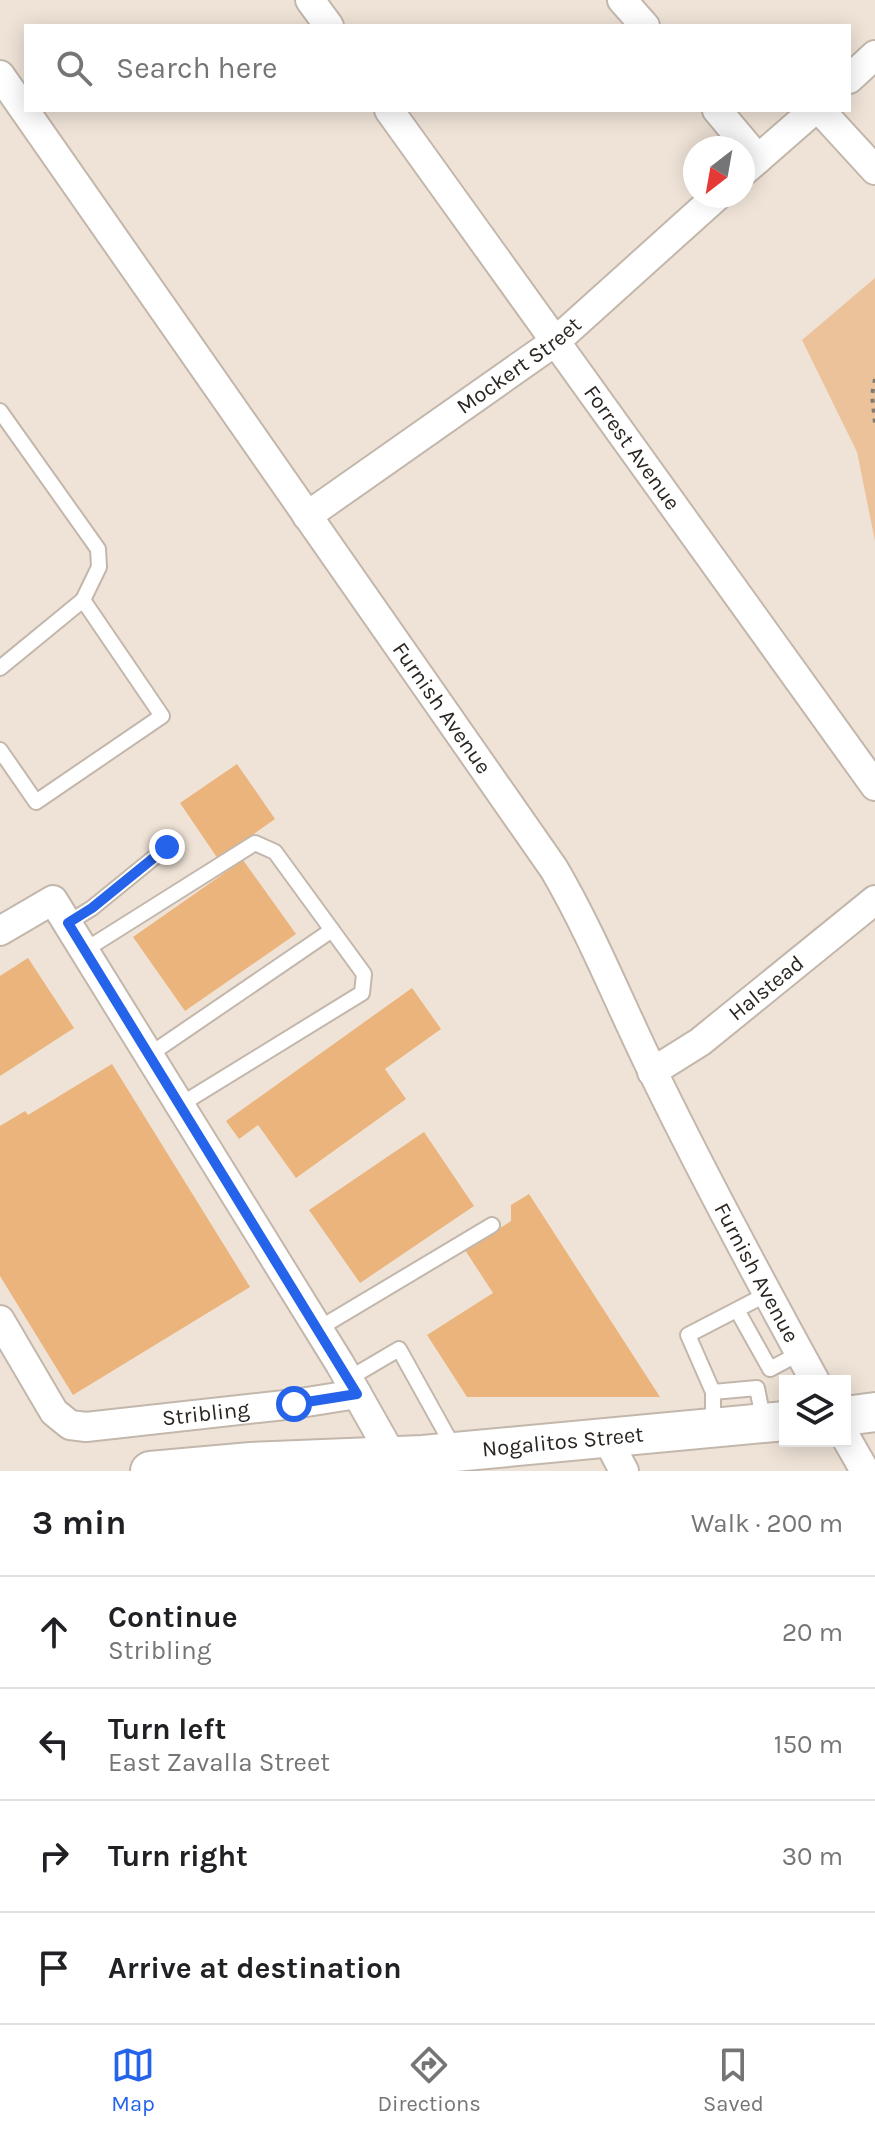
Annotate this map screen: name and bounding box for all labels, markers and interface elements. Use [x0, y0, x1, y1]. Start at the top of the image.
search box [24, 24, 851, 112]
icon: search [52, 46, 96, 90]
text: Search here [116, 50, 277, 86]
north arrow [683, 136, 755, 208]
street label: Mockert Street [452, 312, 587, 420]
street label: Forrest Avenue [578, 380, 685, 515]
street label: Furnish Avenue [387, 637, 497, 779]
route end [149, 829, 185, 865]
street label: Halstead [723, 950, 809, 1026]
street label: Furnish Avenue [709, 1199, 804, 1347]
map controls [779, 1375, 851, 1447]
button: layers [779, 1375, 851, 1447]
route start [276, 1386, 312, 1422]
street label: Stribling [161, 1396, 251, 1431]
street label: Nogalitos Street [481, 1421, 645, 1462]
text: 3 min [32, 1503, 126, 1543]
text: Walk · 200 m [691, 1508, 843, 1539]
text: Continue [108, 1599, 238, 1635]
icon: ahead [32, 1610, 76, 1654]
text: 20 m [782, 1617, 843, 1648]
text: Stribling [108, 1635, 211, 1666]
text: Turn left [108, 1711, 226, 1747]
icon: left [32, 1722, 76, 1766]
text: 150 m [774, 1729, 843, 1760]
text: East Zavalla Street [108, 1747, 330, 1778]
icon: right [32, 1834, 76, 1878]
text: Turn right [108, 1838, 248, 1874]
text: 30 m [782, 1841, 843, 1872]
icon: arrive [32, 1946, 76, 1990]
text: Arrive at destination [108, 1950, 402, 1986]
tab: Map [111, 2043, 155, 2117]
tab: Directions [377, 2043, 481, 2117]
tab: Saved [703, 2043, 764, 2117]

